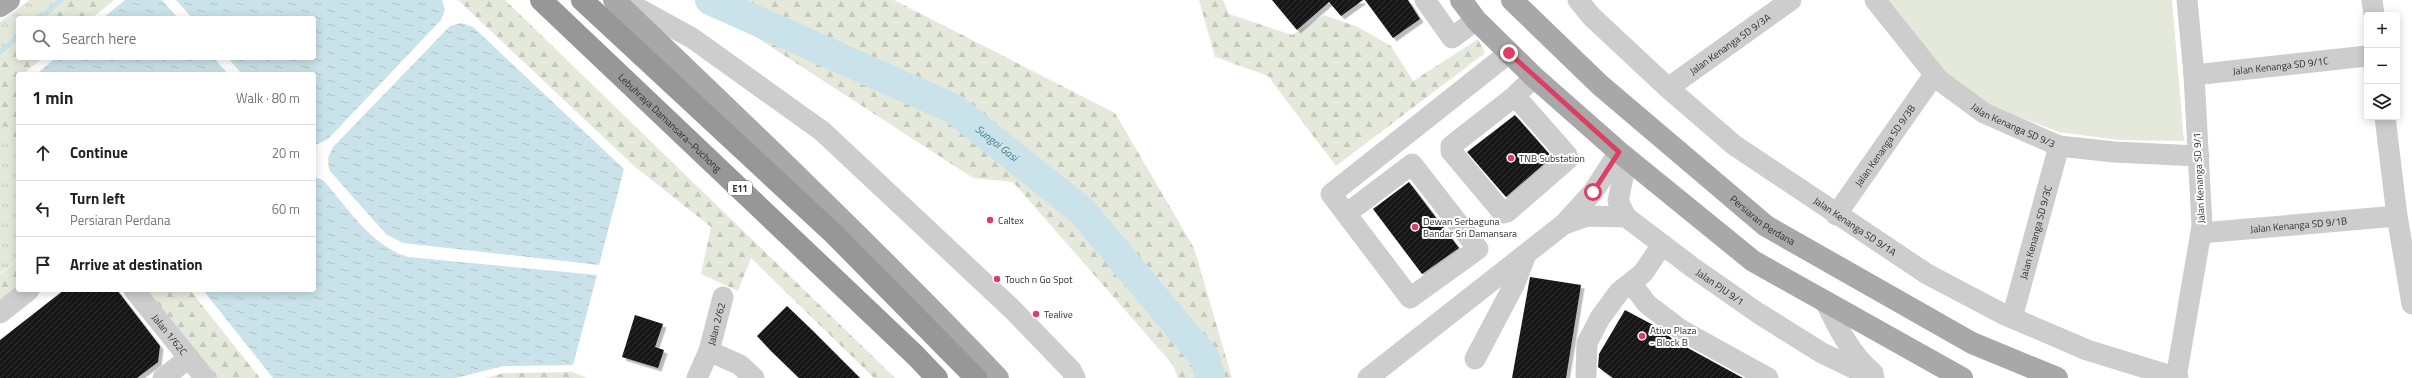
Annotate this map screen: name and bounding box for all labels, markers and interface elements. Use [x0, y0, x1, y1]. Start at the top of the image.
street label: Jalan Kenanga SD 9/3A [1686, 9, 1774, 78]
map controls [2364, 12, 2400, 120]
button: + [2364, 12, 2400, 48]
search box [16, 16, 316, 60]
icon: search [30, 27, 52, 49]
text: Search here [62, 27, 136, 50]
route end [1500, 44, 1518, 62]
button: − [2364, 48, 2400, 84]
street label: Jalan Kenanga SD 9/1C [2232, 53, 2330, 78]
street label: Lebuhraya Damansara–Puchong [615, 70, 725, 175]
button: layers [2364, 84, 2400, 120]
text: 1 min [32, 85, 73, 111]
text: Walk · 80 m [236, 88, 300, 108]
street label: Jalan Kenanga SD 9/3 [1968, 99, 2058, 151]
street label: Jalan Kenanga SD 9/3B [1851, 101, 1919, 189]
water label: Sungai Gasi [972, 121, 1023, 166]
street label: Jalan Kenanga SD 9/1 [2189, 132, 2209, 224]
text: Continue [70, 141, 128, 164]
icon: ahead [32, 142, 54, 164]
text: 20 m [272, 143, 300, 163]
place label: TNB Substation [1519, 151, 1585, 166]
marker: TNB Substation [1506, 153, 1516, 163]
road number: E11 [728, 181, 752, 195]
route start [1584, 183, 1602, 201]
street label: Jalan Kenanga SD 9/3C [2016, 183, 2056, 281]
text: Turn left [70, 187, 125, 210]
street label: Persiaran Perdana [1727, 191, 1798, 249]
street label: Jalan Kenanga SD 9/1A [1811, 193, 1900, 259]
icon: left [32, 198, 54, 220]
text: 60 m [272, 199, 300, 219]
text: Persiaran Perdana [70, 210, 170, 230]
place label: Caltex [998, 213, 1024, 228]
street label: Jalan Kenanga SD 9/1B [2250, 213, 2348, 236]
place label: Dewan Serbaguna Bandar Sri Damansara [1423, 214, 1517, 241]
marker: Caltex [985, 215, 995, 225]
marker: Dewan Serbaguna Bandar Sri Damansara [1410, 222, 1420, 232]
text: Arrive at destination [70, 253, 203, 276]
icon: arrive [32, 254, 54, 276]
street label: Jalan PJU 9/1 [1693, 265, 1747, 309]
place label: Touch n Go Spot [1005, 272, 1073, 287]
marker: Touch n Go Spot [992, 274, 1002, 284]
street label: Jalan 2/62 [703, 301, 729, 347]
place label: Tealive [1044, 307, 1073, 322]
marker: Tealive [1031, 309, 1041, 319]
street label: Jalan 1/62C [149, 310, 191, 359]
place label: Ativo Plaza - Block B [1650, 323, 1697, 350]
marker: Ativo Plaza - Block B [1637, 331, 1647, 341]

